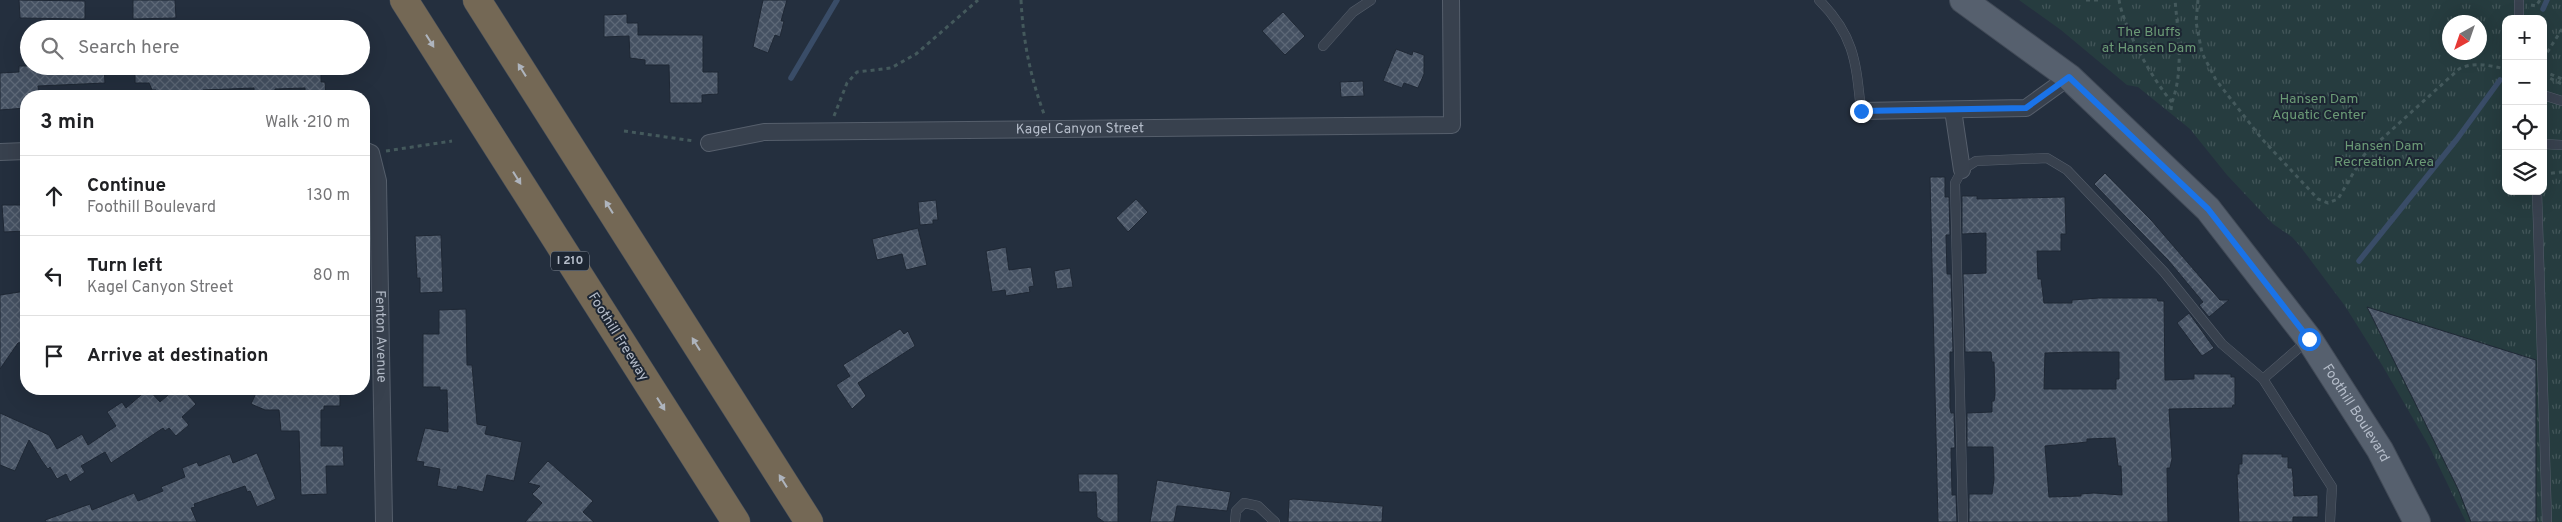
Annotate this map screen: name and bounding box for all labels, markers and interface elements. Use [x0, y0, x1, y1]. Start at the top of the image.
north arrow [2442, 15, 2487, 60]
map controls [2502, 15, 2547, 195]
button: + [2502, 15, 2547, 60]
search box [20, 20, 370, 75]
park label: The Bluffs at Hansen Dam [2102, 24, 2196, 57]
icon: search [38, 34, 66, 62]
one-way arrow [425, 35, 434, 48]
text: Search here [78, 36, 180, 60]
button: − [2502, 60, 2547, 105]
one-way arrow [517, 63, 526, 76]
park label: Hansen Dam Aquatic Center [2272, 91, 2367, 124]
route end [1850, 100, 1873, 123]
button: locate [2502, 105, 2547, 150]
text: 3 min [40, 109, 95, 136]
text: Walk · 210 m [265, 113, 350, 133]
street label: Kagel Canyon Street [1016, 120, 1144, 138]
park label: Hansen Dam Recreation Area [2334, 138, 2434, 171]
button: layers [2502, 150, 2547, 195]
one-way arrow [512, 172, 522, 185]
text: Continue [87, 174, 166, 198]
icon: ahead [40, 182, 68, 210]
text: 130 m [307, 186, 350, 206]
text: Foothill Boulevard [87, 198, 216, 218]
one-way arrow [604, 200, 613, 213]
road number: I 210 [551, 252, 589, 270]
text: Turn left [87, 254, 163, 278]
icon: left [40, 262, 68, 290]
text: 80 m [313, 266, 350, 286]
text: Kagel Canyon Street [87, 278, 233, 298]
street label: Fenton Avenue [371, 290, 390, 383]
street label: Foothill Freeway [584, 290, 652, 384]
route start [2298, 328, 2321, 351]
one-way arrow [691, 337, 701, 350]
icon: arrive [40, 342, 68, 370]
text: Arrive at destination [87, 344, 268, 368]
street label: Foothill Boulevard [2319, 361, 2393, 465]
one-way arrow [656, 397, 665, 410]
one-way arrow [779, 474, 788, 487]

